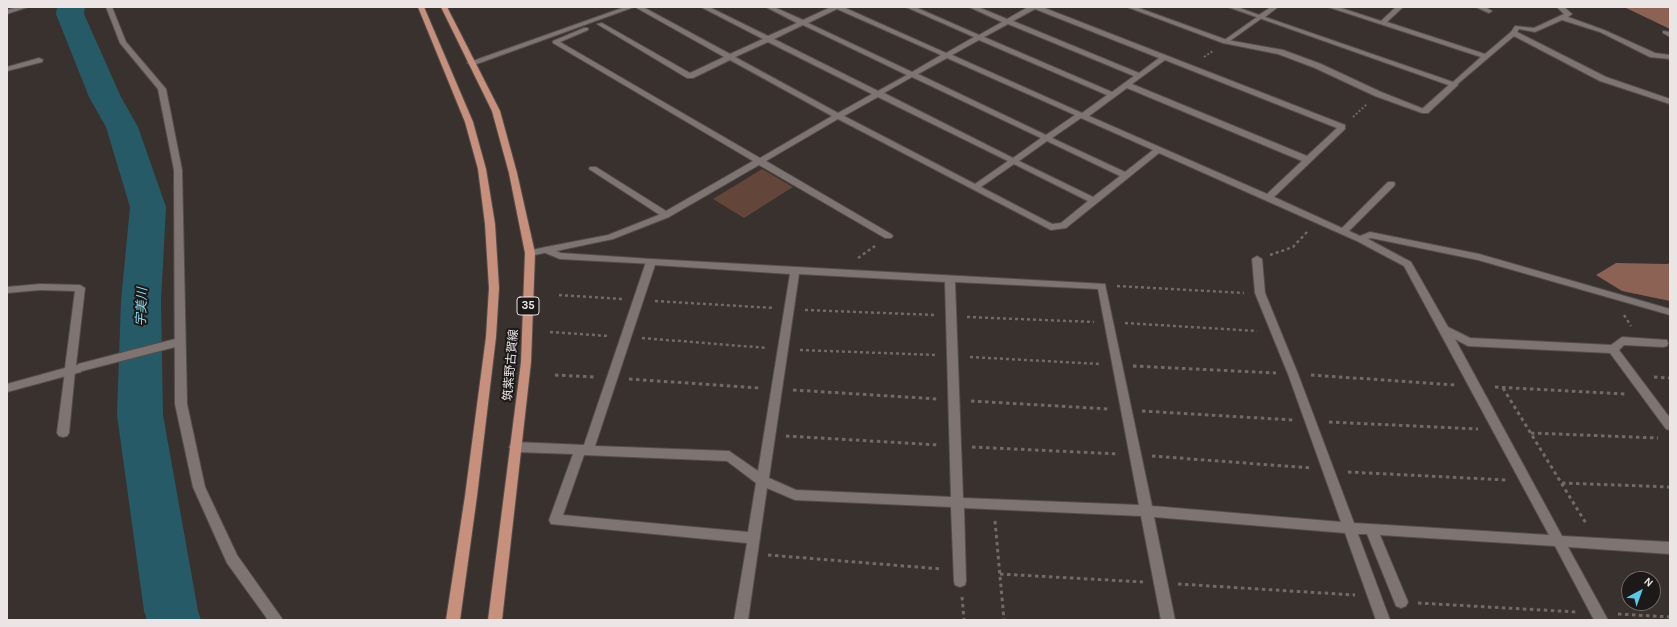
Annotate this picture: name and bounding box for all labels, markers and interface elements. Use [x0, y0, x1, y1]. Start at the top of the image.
water label: 宇美川 [134, 287, 150, 327]
road number: 35 [517, 297, 539, 315]
street label: 筑紫野古賀線 [501, 329, 521, 401]
north arrow [1621, 571, 1661, 611]
text: N [1641, 575, 1656, 590]

